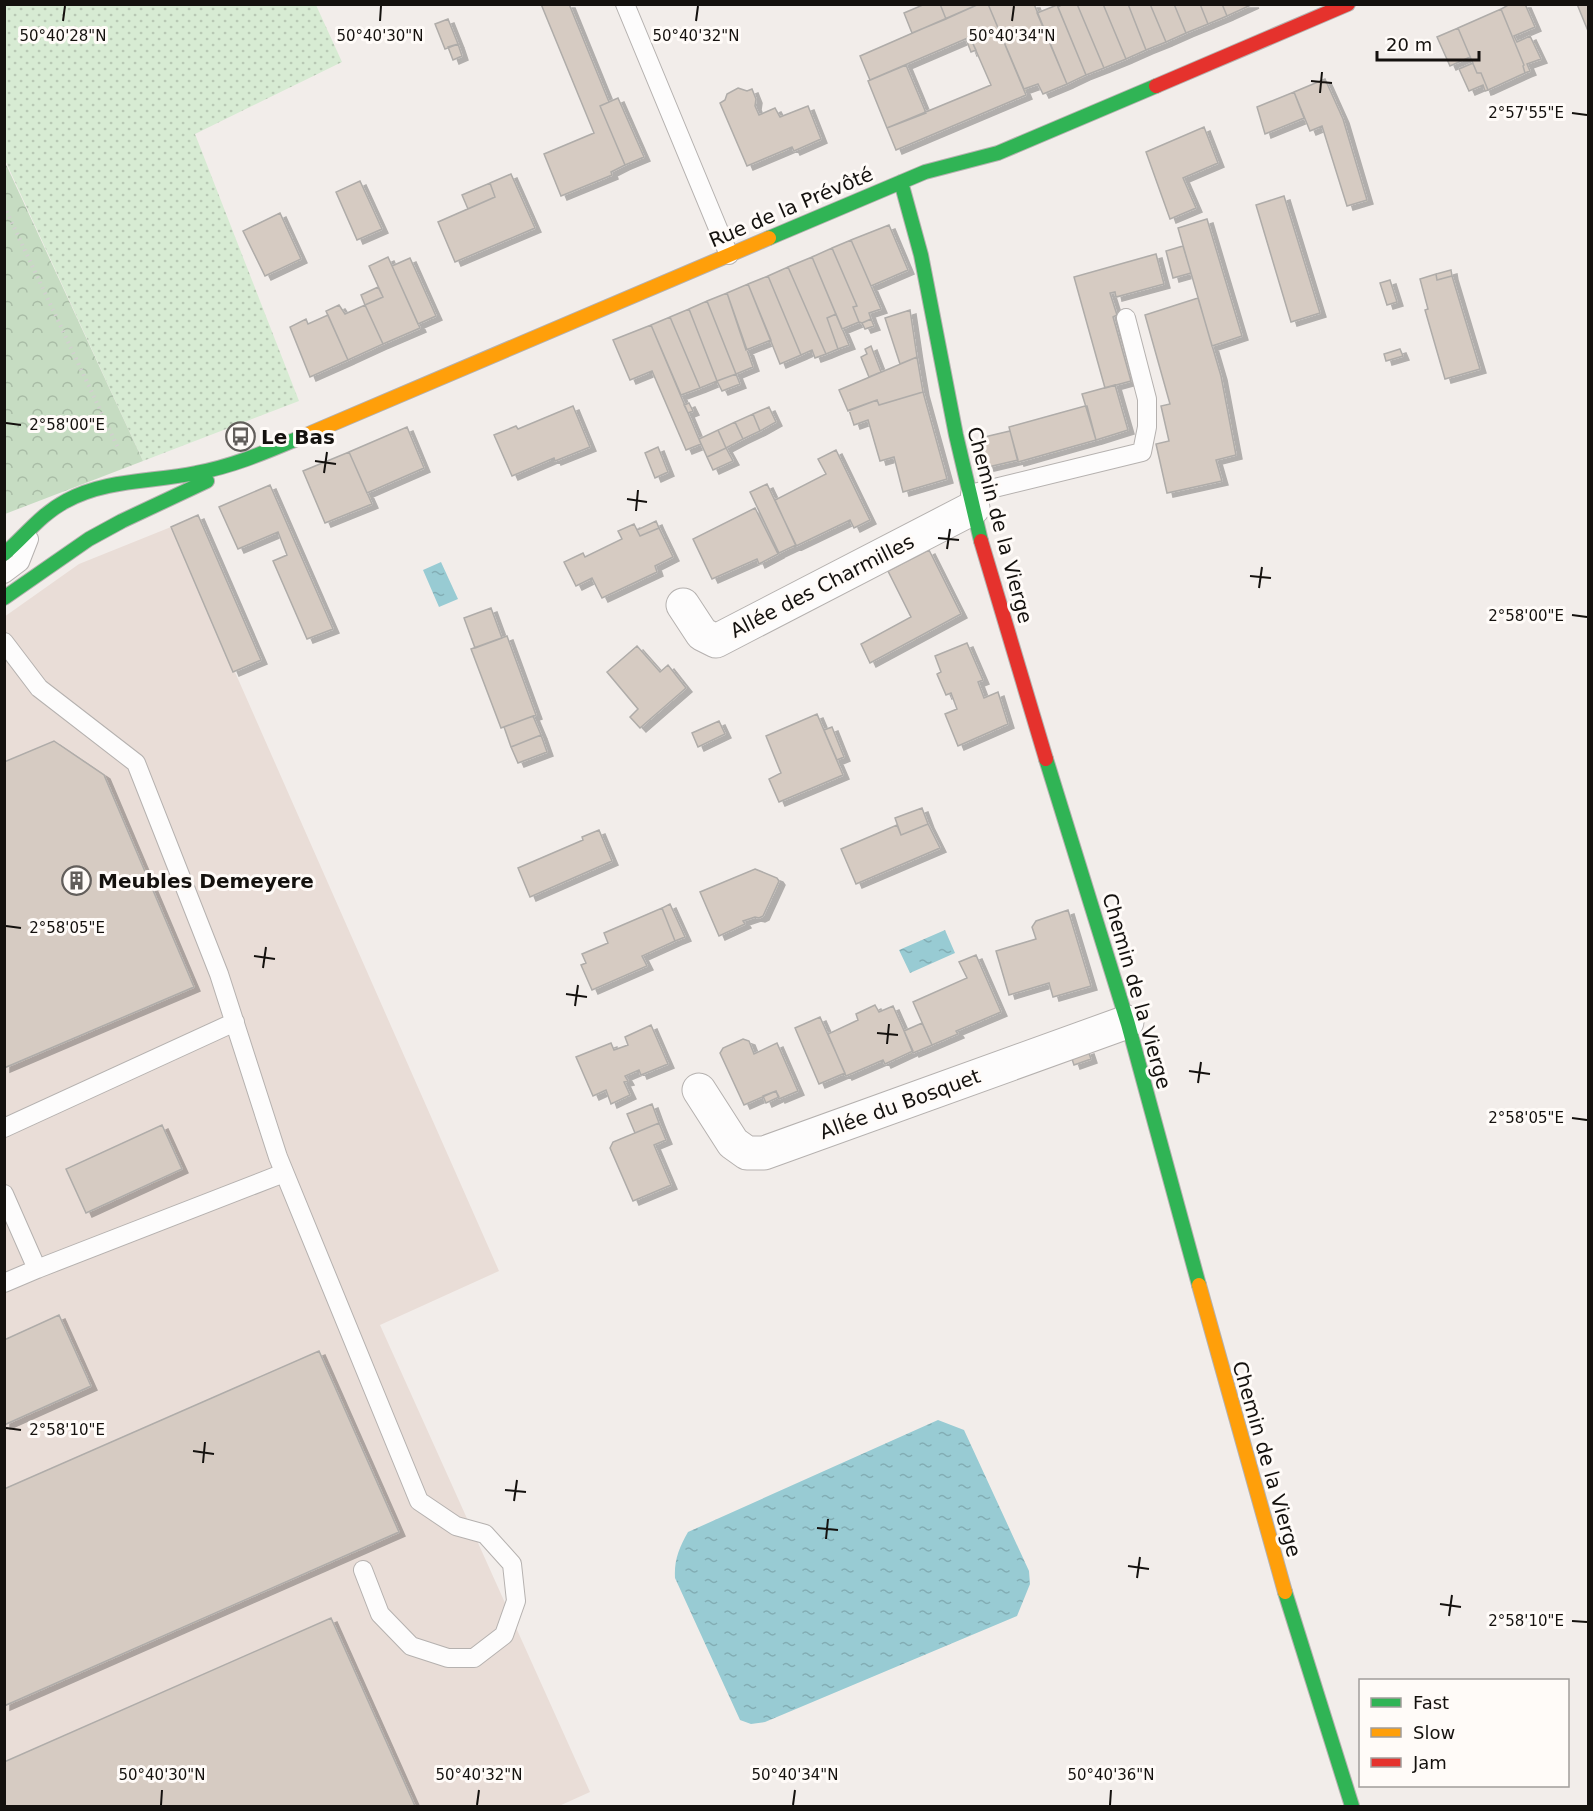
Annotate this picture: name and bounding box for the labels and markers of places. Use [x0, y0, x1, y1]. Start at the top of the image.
bus stop icon: Le Bas [224, 421, 256, 453]
place label: Le Bas [261, 425, 335, 449]
building icon: Meubles Demeyere [61, 865, 93, 897]
place label: Meubles Demeyere [98, 869, 314, 893]

